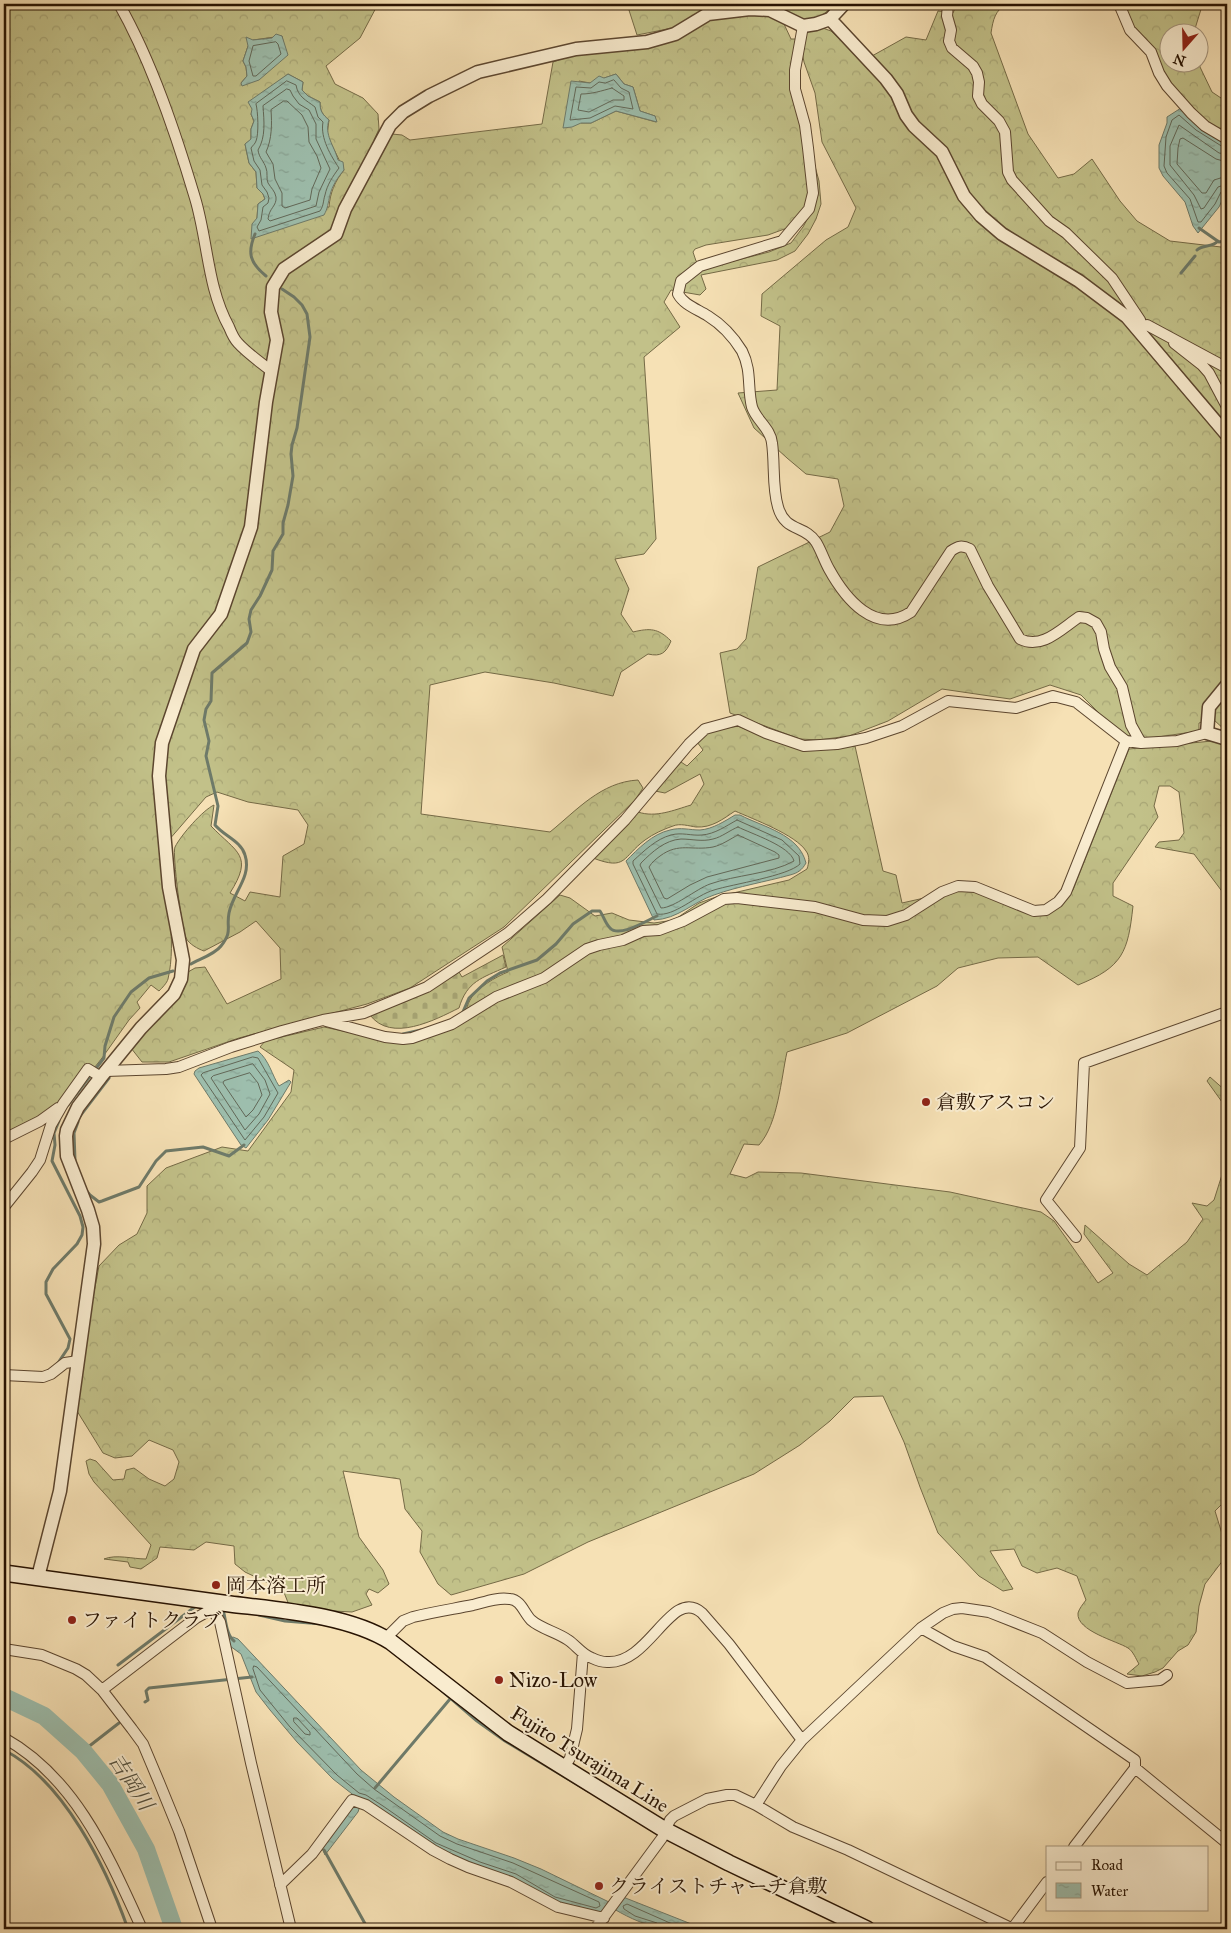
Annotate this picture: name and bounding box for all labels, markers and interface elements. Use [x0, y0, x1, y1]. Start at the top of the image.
north arrow [1158, 22, 1208, 72]
text: N [1171, 50, 1188, 70]
place label: 倉敷アスコン [936, 1090, 1055, 1114]
marker: 倉敷アスコン [920, 1096, 932, 1108]
place label: 岡本溶工所 [226, 1573, 326, 1597]
marker: 岡本溶工所 [210, 1579, 222, 1591]
place label: ファイトクラブ [82, 1608, 221, 1632]
marker: ファイトクラブ [66, 1614, 78, 1626]
place label: Nizo-Low [509, 1668, 598, 1692]
marker: Nizo-Low [493, 1674, 505, 1686]
street label: Fujito Tsurajima Line [507, 1701, 673, 1817]
water label: 吉岡川 [103, 1749, 160, 1817]
legend [1046, 1846, 1208, 1910]
text: Road [1091, 1856, 1123, 1874]
place label: クライストチャーチ倉敷 [609, 1874, 828, 1898]
marker: クライストチャーチ倉敷 [593, 1880, 605, 1892]
text: Water [1091, 1882, 1128, 1900]

